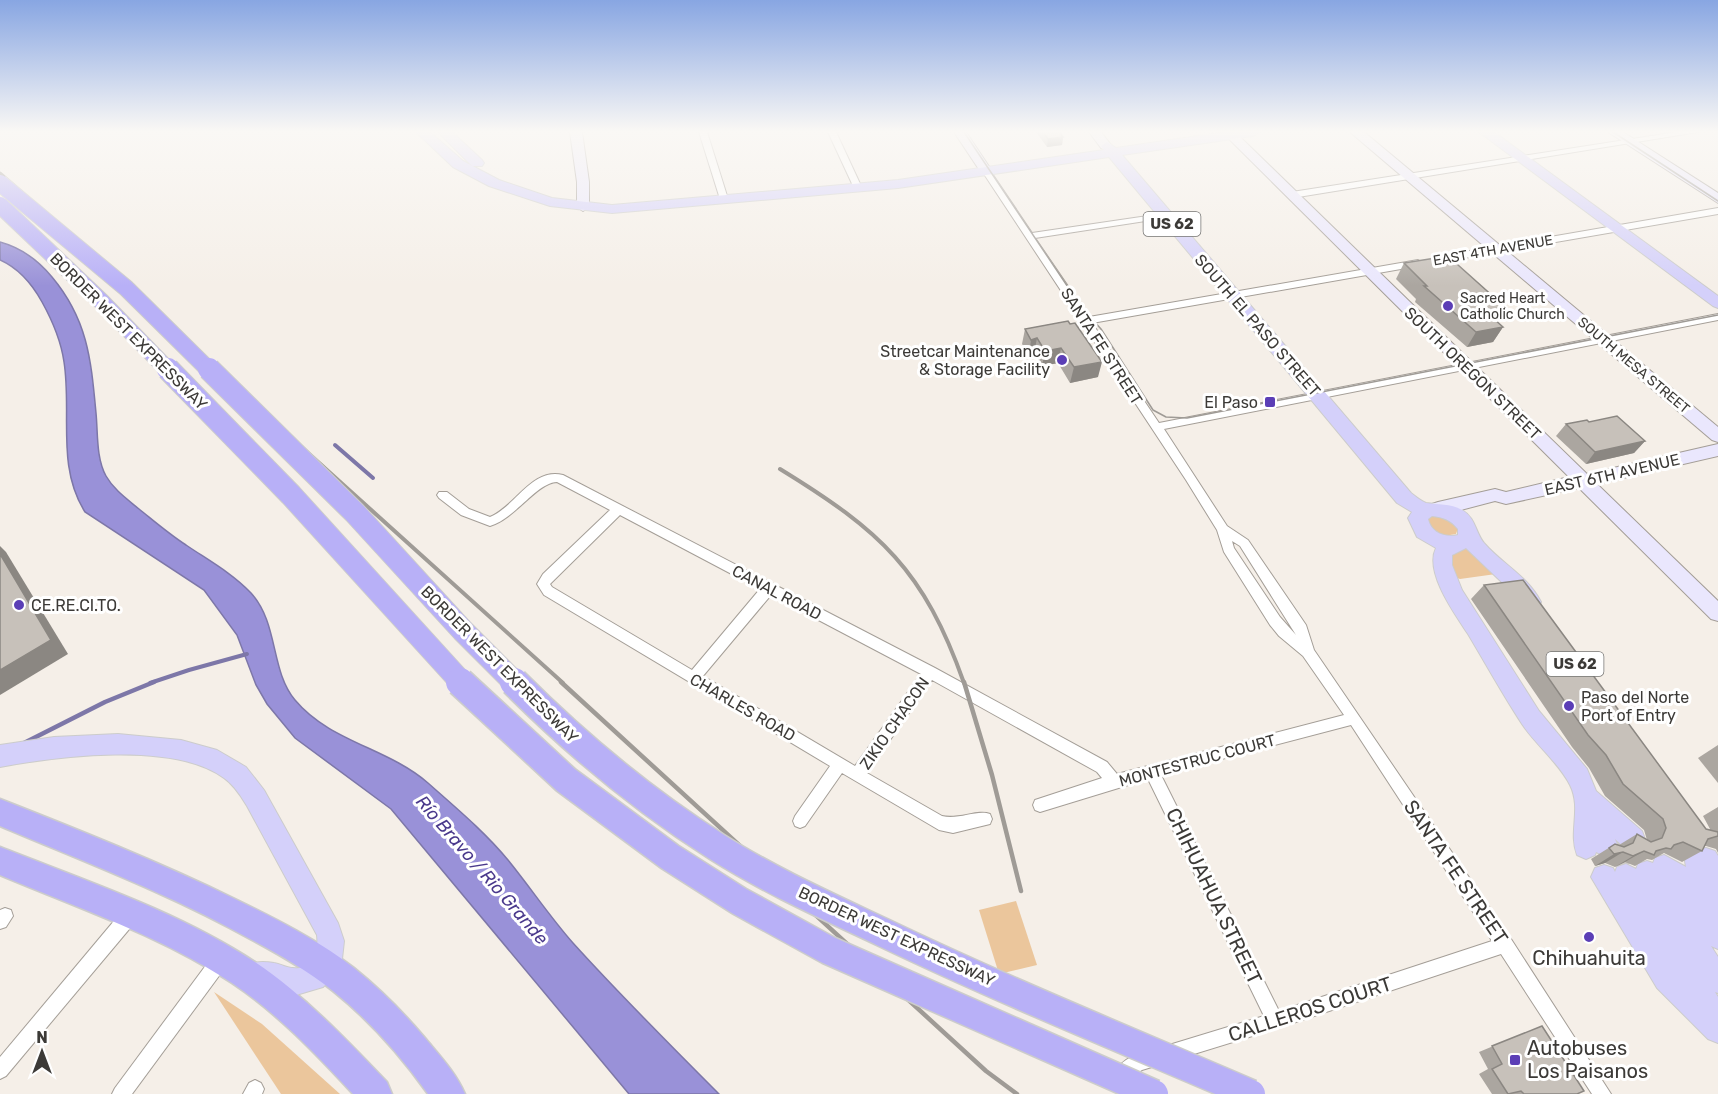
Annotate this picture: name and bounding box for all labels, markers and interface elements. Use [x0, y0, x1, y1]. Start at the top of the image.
road number: US 62 [1144, 212, 1200, 236]
street label: EAST 4TH AVENUE [1432, 232, 1554, 269]
street label: BORDER WEST EXPRESSWAY [46, 249, 211, 414]
street label: SOUTH EL PASO STREET [1191, 250, 1324, 400]
street label: SANTA FE STREET [1057, 284, 1146, 408]
place label: Sacred Heart Catholic Church [1460, 290, 1565, 323]
marker: Sacred Heart Catholic Church [1441, 299, 1455, 313]
street label: SOUTH OREGON STREET [1400, 303, 1545, 444]
street label: SOUTH MESA STREET [1574, 314, 1693, 417]
place label: Streetcar Maintenance & Storage Facility [880, 342, 1050, 379]
marker: Streetcar Maintenance & Storage Facility [1055, 353, 1069, 367]
place label: El Paso [1204, 393, 1258, 412]
marker: El Paso [1263, 395, 1277, 409]
street label: EAST 6TH AVENUE [1543, 450, 1682, 499]
street label: CANAL ROAD [729, 561, 825, 624]
street label: BORDER WEST EXPRESSWAY [417, 582, 582, 747]
place label: CE.RE.CI.TO. [31, 596, 121, 615]
marker: CE.RE.CI.TO. [12, 598, 26, 612]
road number: US 62 [1546, 652, 1604, 676]
street label: CHARLES ROAD [687, 670, 799, 745]
street label: ZIKIO CHACON [856, 674, 933, 773]
place label: Paso del Norte Port of Entry [1581, 688, 1689, 725]
marker: Paso del Norte Port of Entry [1562, 699, 1576, 713]
street label: MONTESTRUC COURT [1117, 730, 1277, 791]
water label: Río Bravo / Rio Grande [411, 791, 553, 949]
street label: SANTA FE STREET [1399, 795, 1513, 949]
street label: CHIHUAHUA STREET [1161, 804, 1267, 988]
street label: BORDER WEST EXPRESSWAY [796, 883, 998, 990]
marker: Chihuahuita [1582, 930, 1596, 944]
place label: Chihuahuita [1532, 946, 1646, 970]
street label: CALLEROS COURT [1225, 971, 1395, 1047]
north arrow [12, 1022, 72, 1082]
text: N [36, 1028, 48, 1047]
place label: Autobuses Los Paisanos [1527, 1036, 1648, 1083]
marker: Autobuses Los Paisanos [1508, 1053, 1522, 1067]

